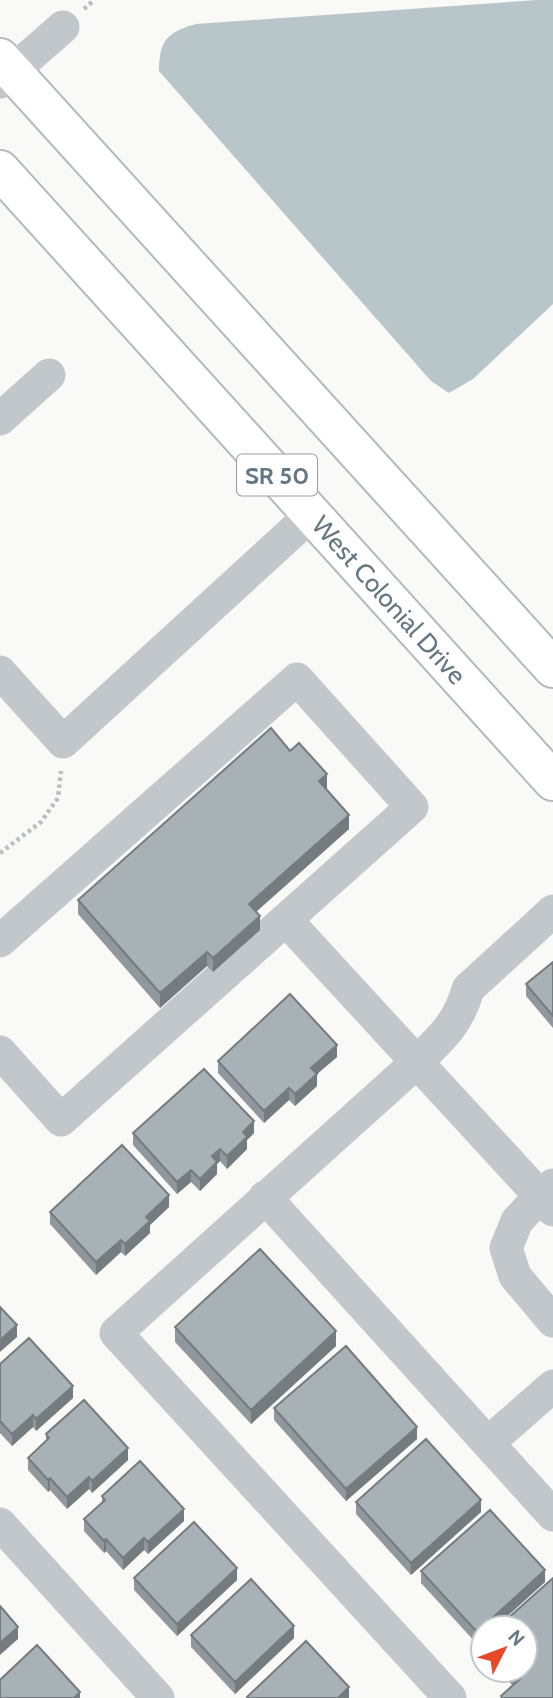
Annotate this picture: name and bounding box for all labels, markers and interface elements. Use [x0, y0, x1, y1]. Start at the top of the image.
road number: SR 50 [237, 454, 317, 496]
street label: West Colonial Drive [305, 509, 473, 691]
north arrow [469, 1614, 539, 1684]
text: N [503, 1625, 529, 1651]

